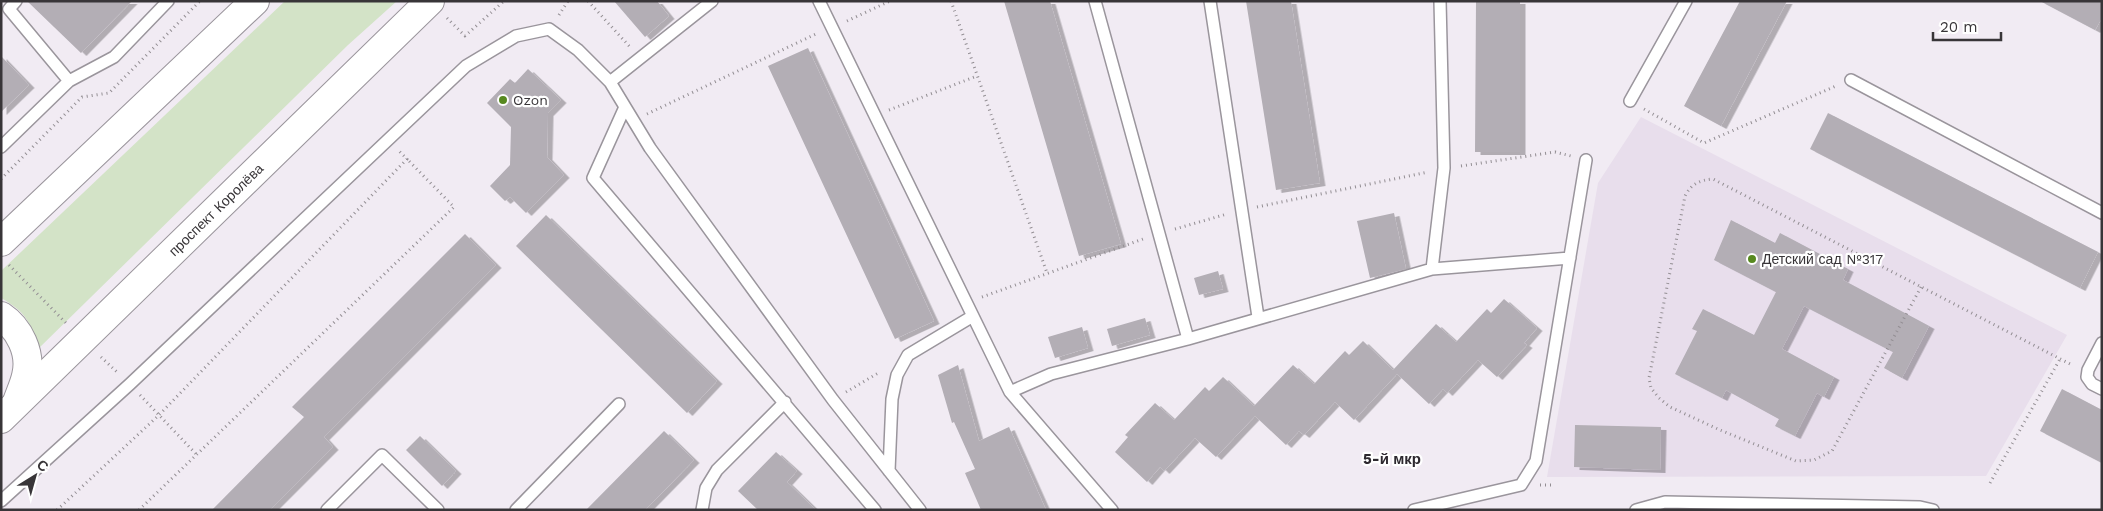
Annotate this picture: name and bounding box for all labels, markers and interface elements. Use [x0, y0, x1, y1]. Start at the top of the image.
scale bar [1933, 10, 2000, 42]
text: 20 m [1940, 18, 1978, 36]
place label: Ozon [513, 92, 548, 108]
marker: Ozon [497, 94, 509, 106]
street label: проспект Королёва [165, 160, 266, 259]
place label: Детский сад №317 [1762, 251, 1883, 267]
marker: Детский сад №317 [1746, 253, 1758, 265]
district label: 5-й мкр [1363, 450, 1421, 468]
north arrow [10, 451, 60, 501]
text: С [34, 456, 52, 475]

